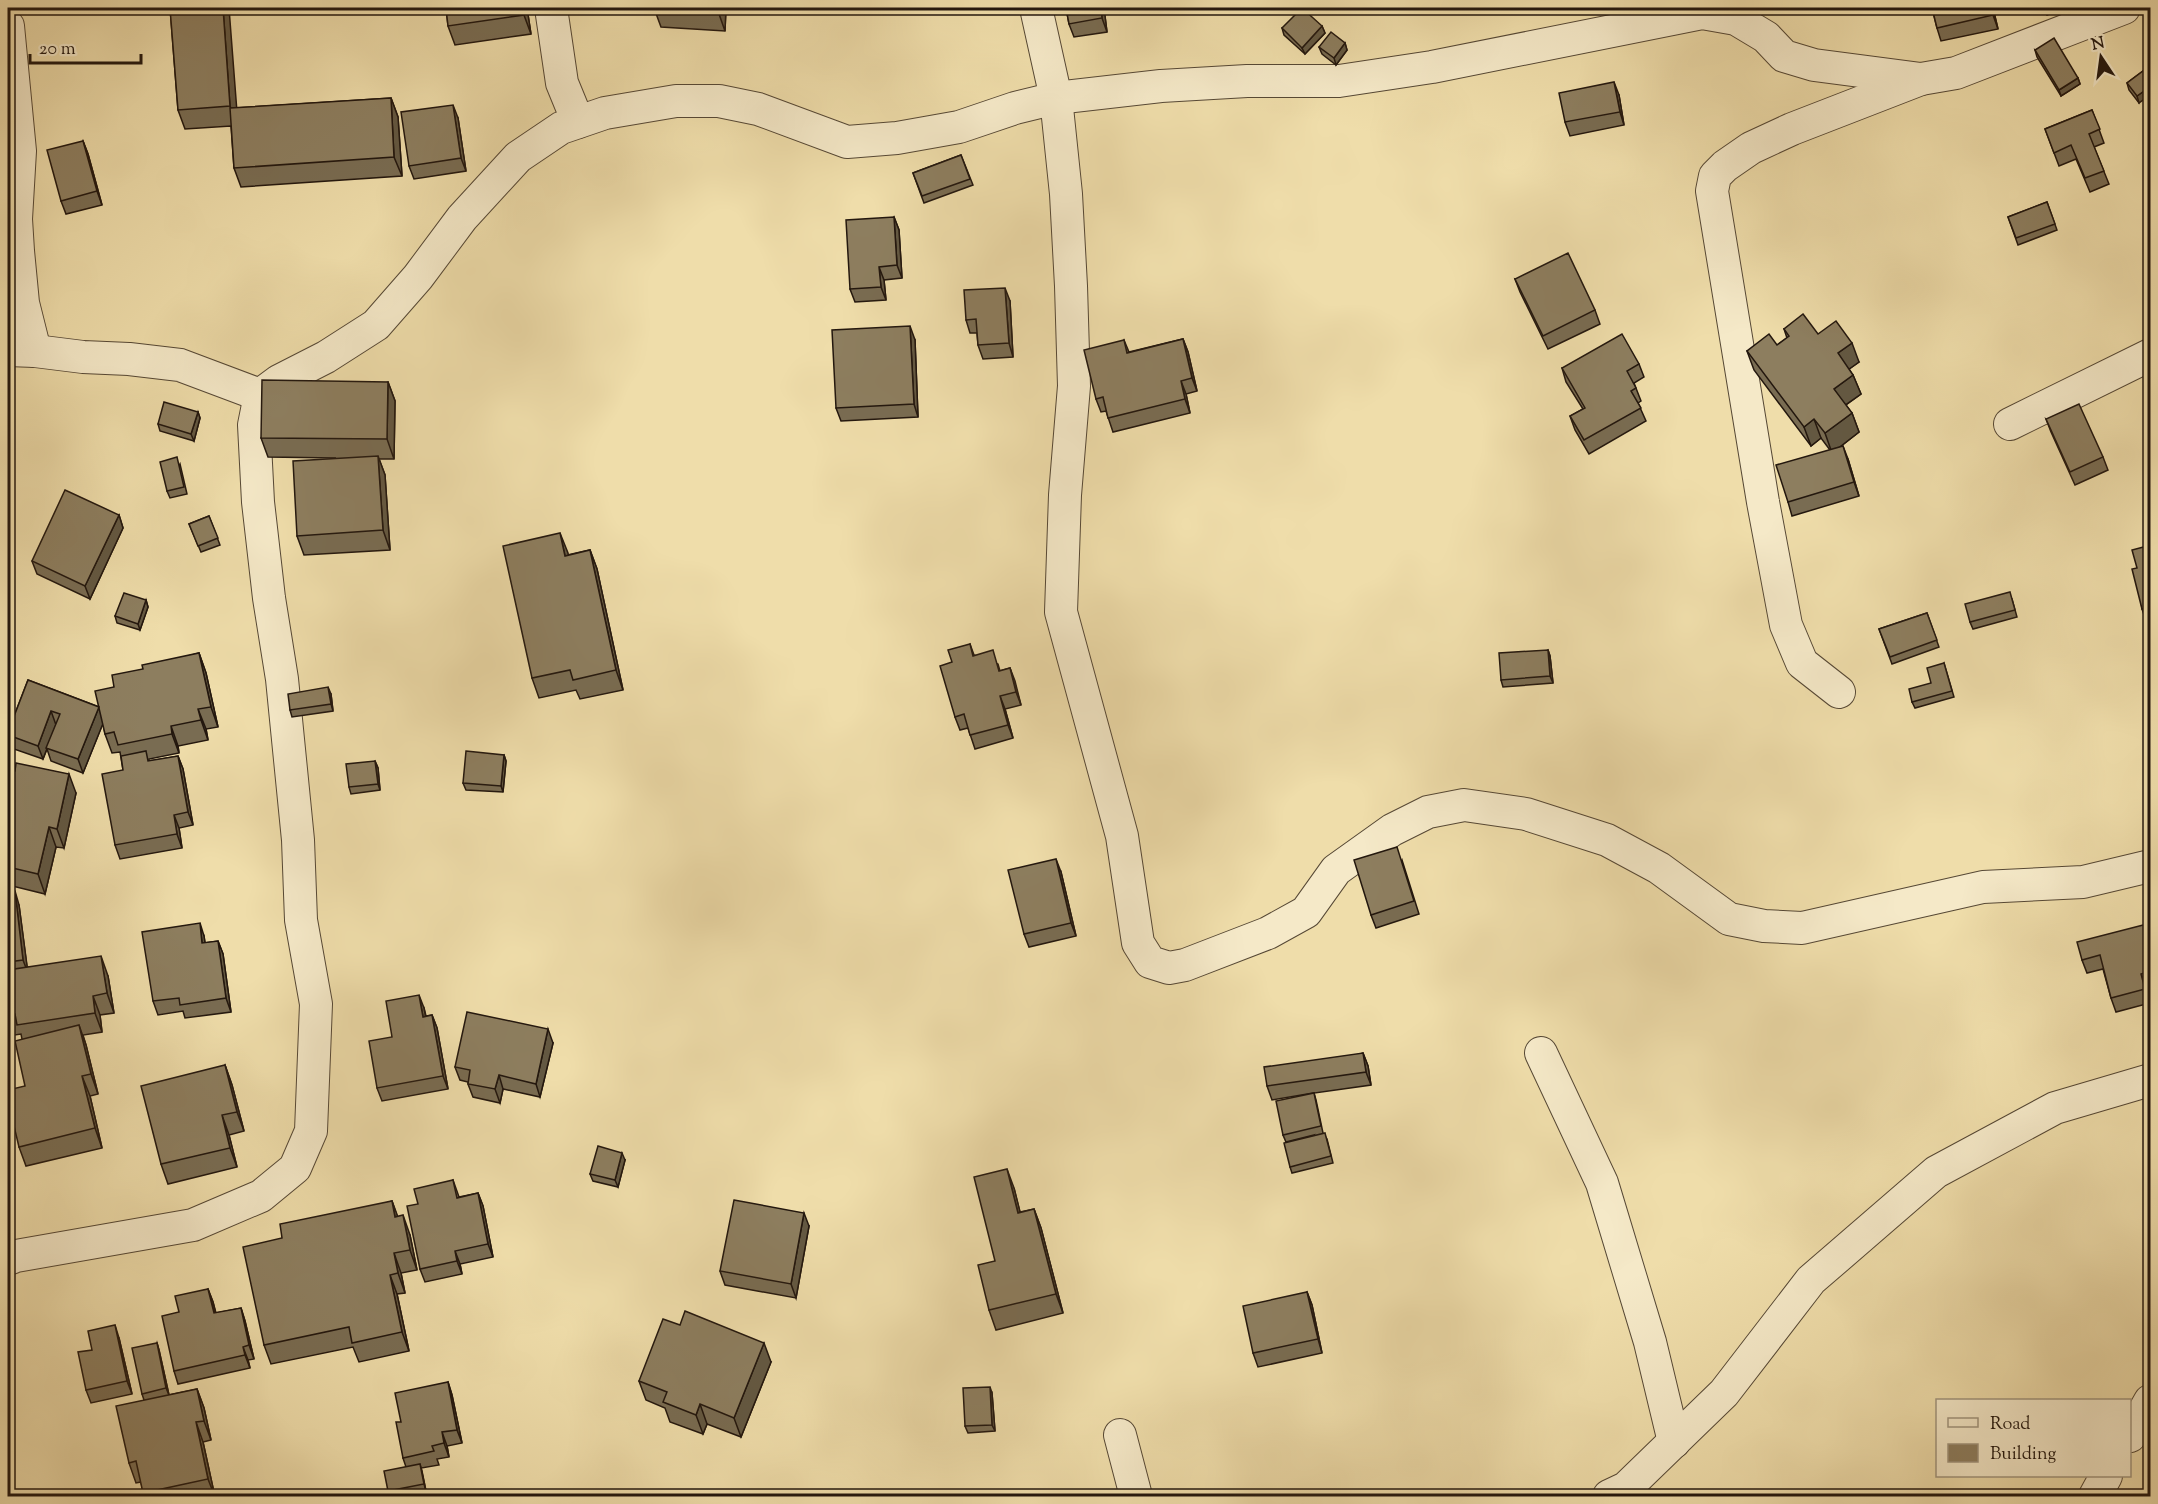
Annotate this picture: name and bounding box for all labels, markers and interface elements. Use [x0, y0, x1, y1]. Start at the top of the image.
scale bar [30, 27, 141, 65]
north arrow [2071, 27, 2131, 87]
text: N [2089, 32, 2107, 57]
text: 20 m [39, 37, 76, 63]
legend [1936, 1399, 2131, 1477]
text: Road [1990, 1412, 2030, 1438]
text: Building [1990, 1442, 2056, 1468]

